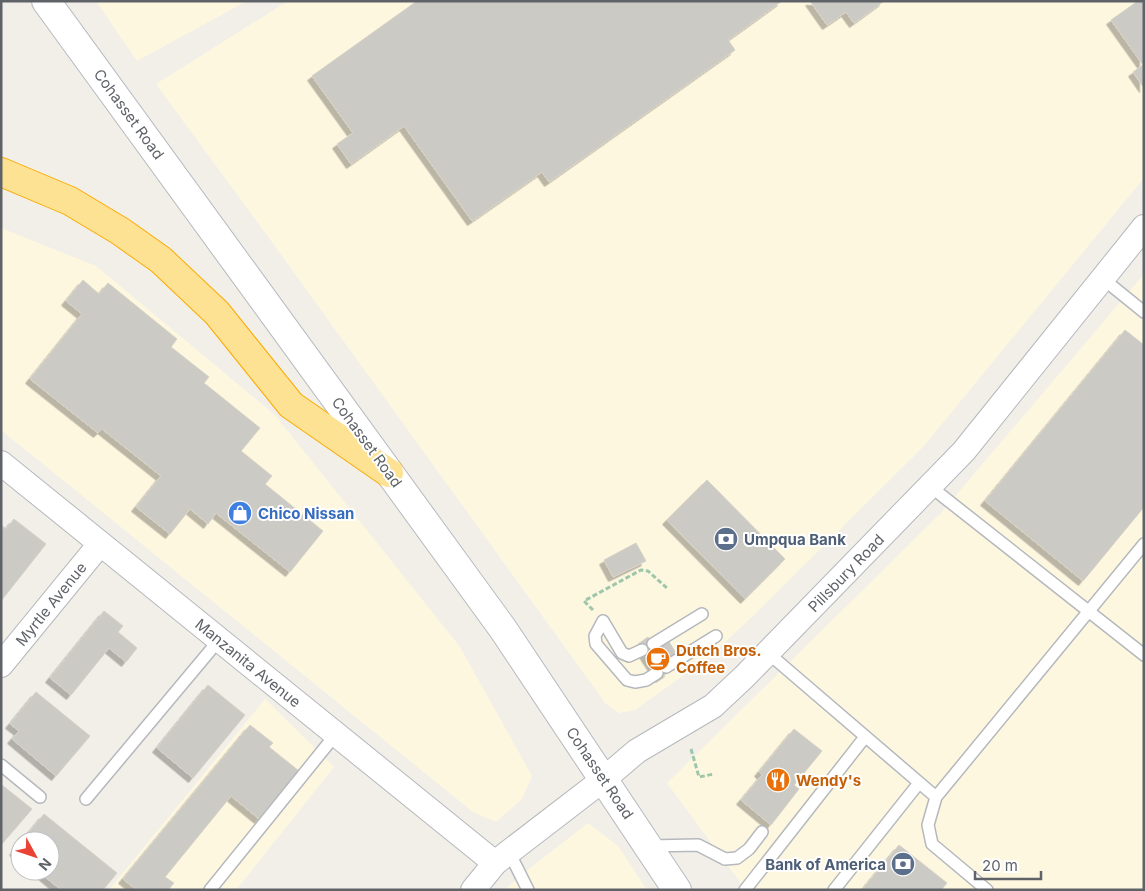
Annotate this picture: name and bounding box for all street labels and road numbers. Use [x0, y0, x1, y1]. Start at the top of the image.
street label: Cohasset Road [90, 65, 168, 163]
street label: Cohasset Road [328, 393, 406, 491]
street label: Pillsbury Road [804, 530, 888, 616]
street label: Myrtle Avenue [11, 558, 91, 650]
street label: Manzanita Avenue [191, 615, 305, 711]
street label: Cohasset Road [562, 723, 638, 823]

